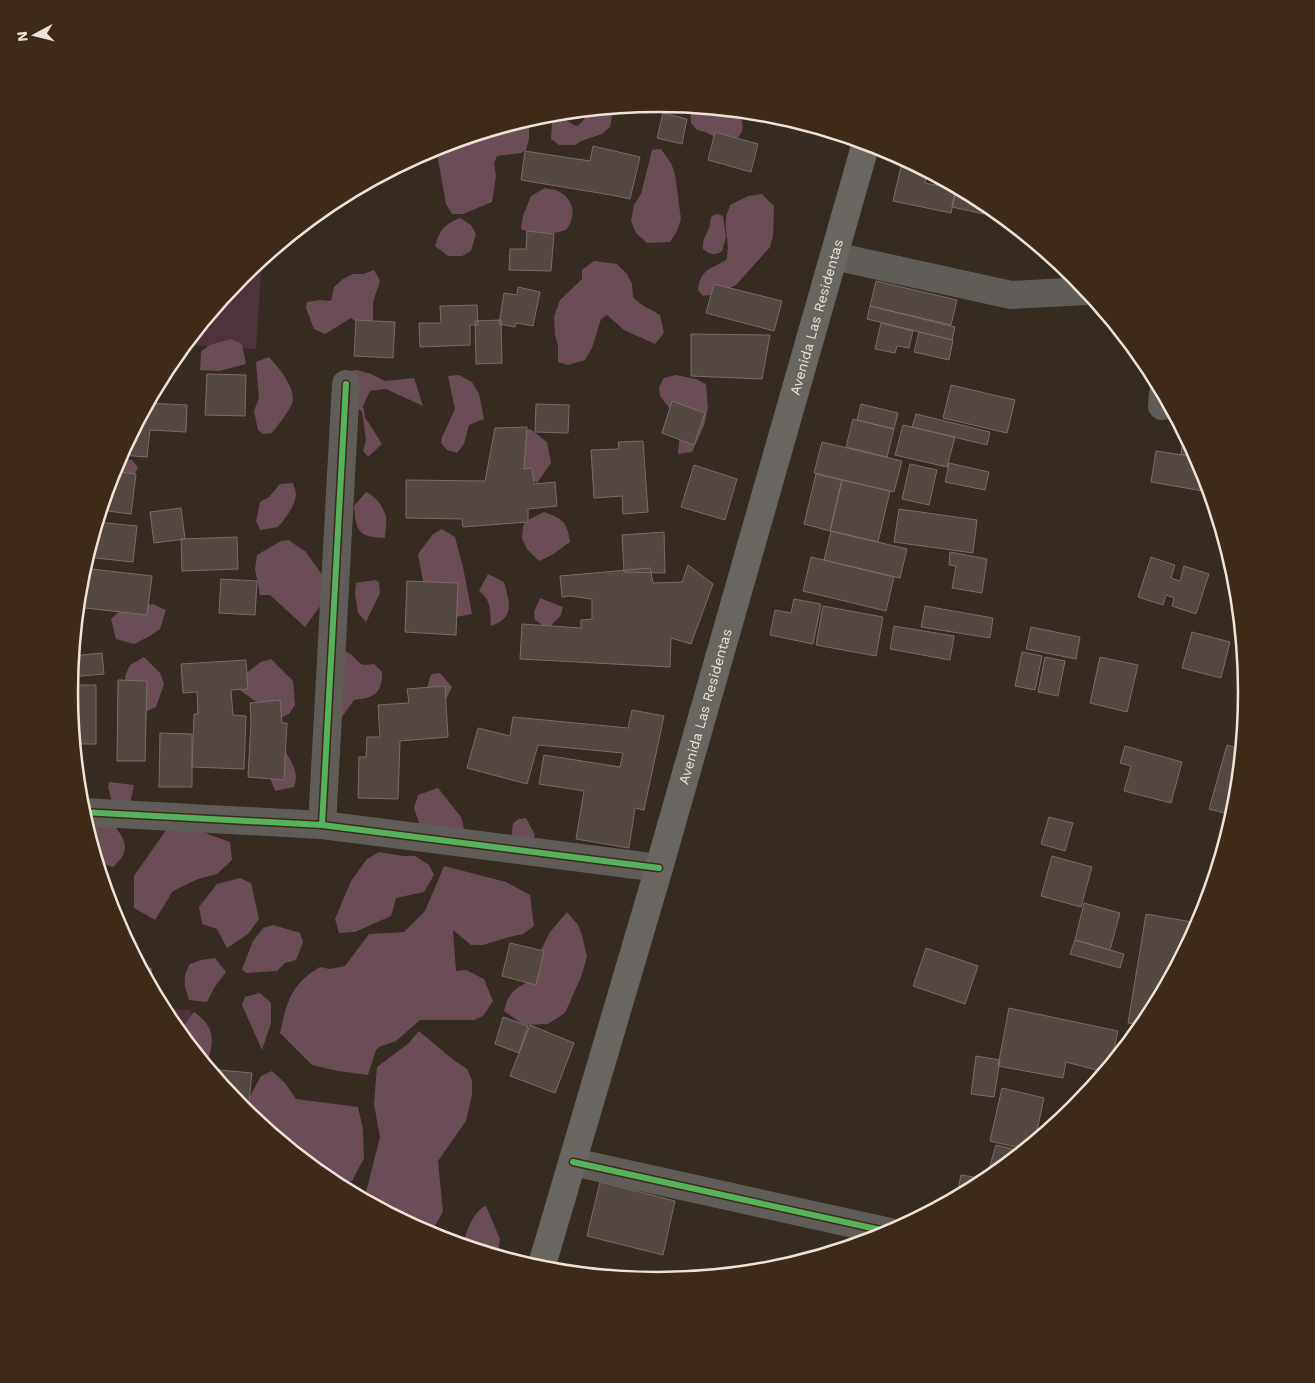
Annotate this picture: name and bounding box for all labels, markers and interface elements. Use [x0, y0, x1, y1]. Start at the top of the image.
north arrow [10, 10, 60, 60]
text: N [14, 30, 31, 43]
street label: Avenida Las Residentas [786, 237, 846, 397]
street label: Avenida Las Residentas [675, 627, 735, 786]

